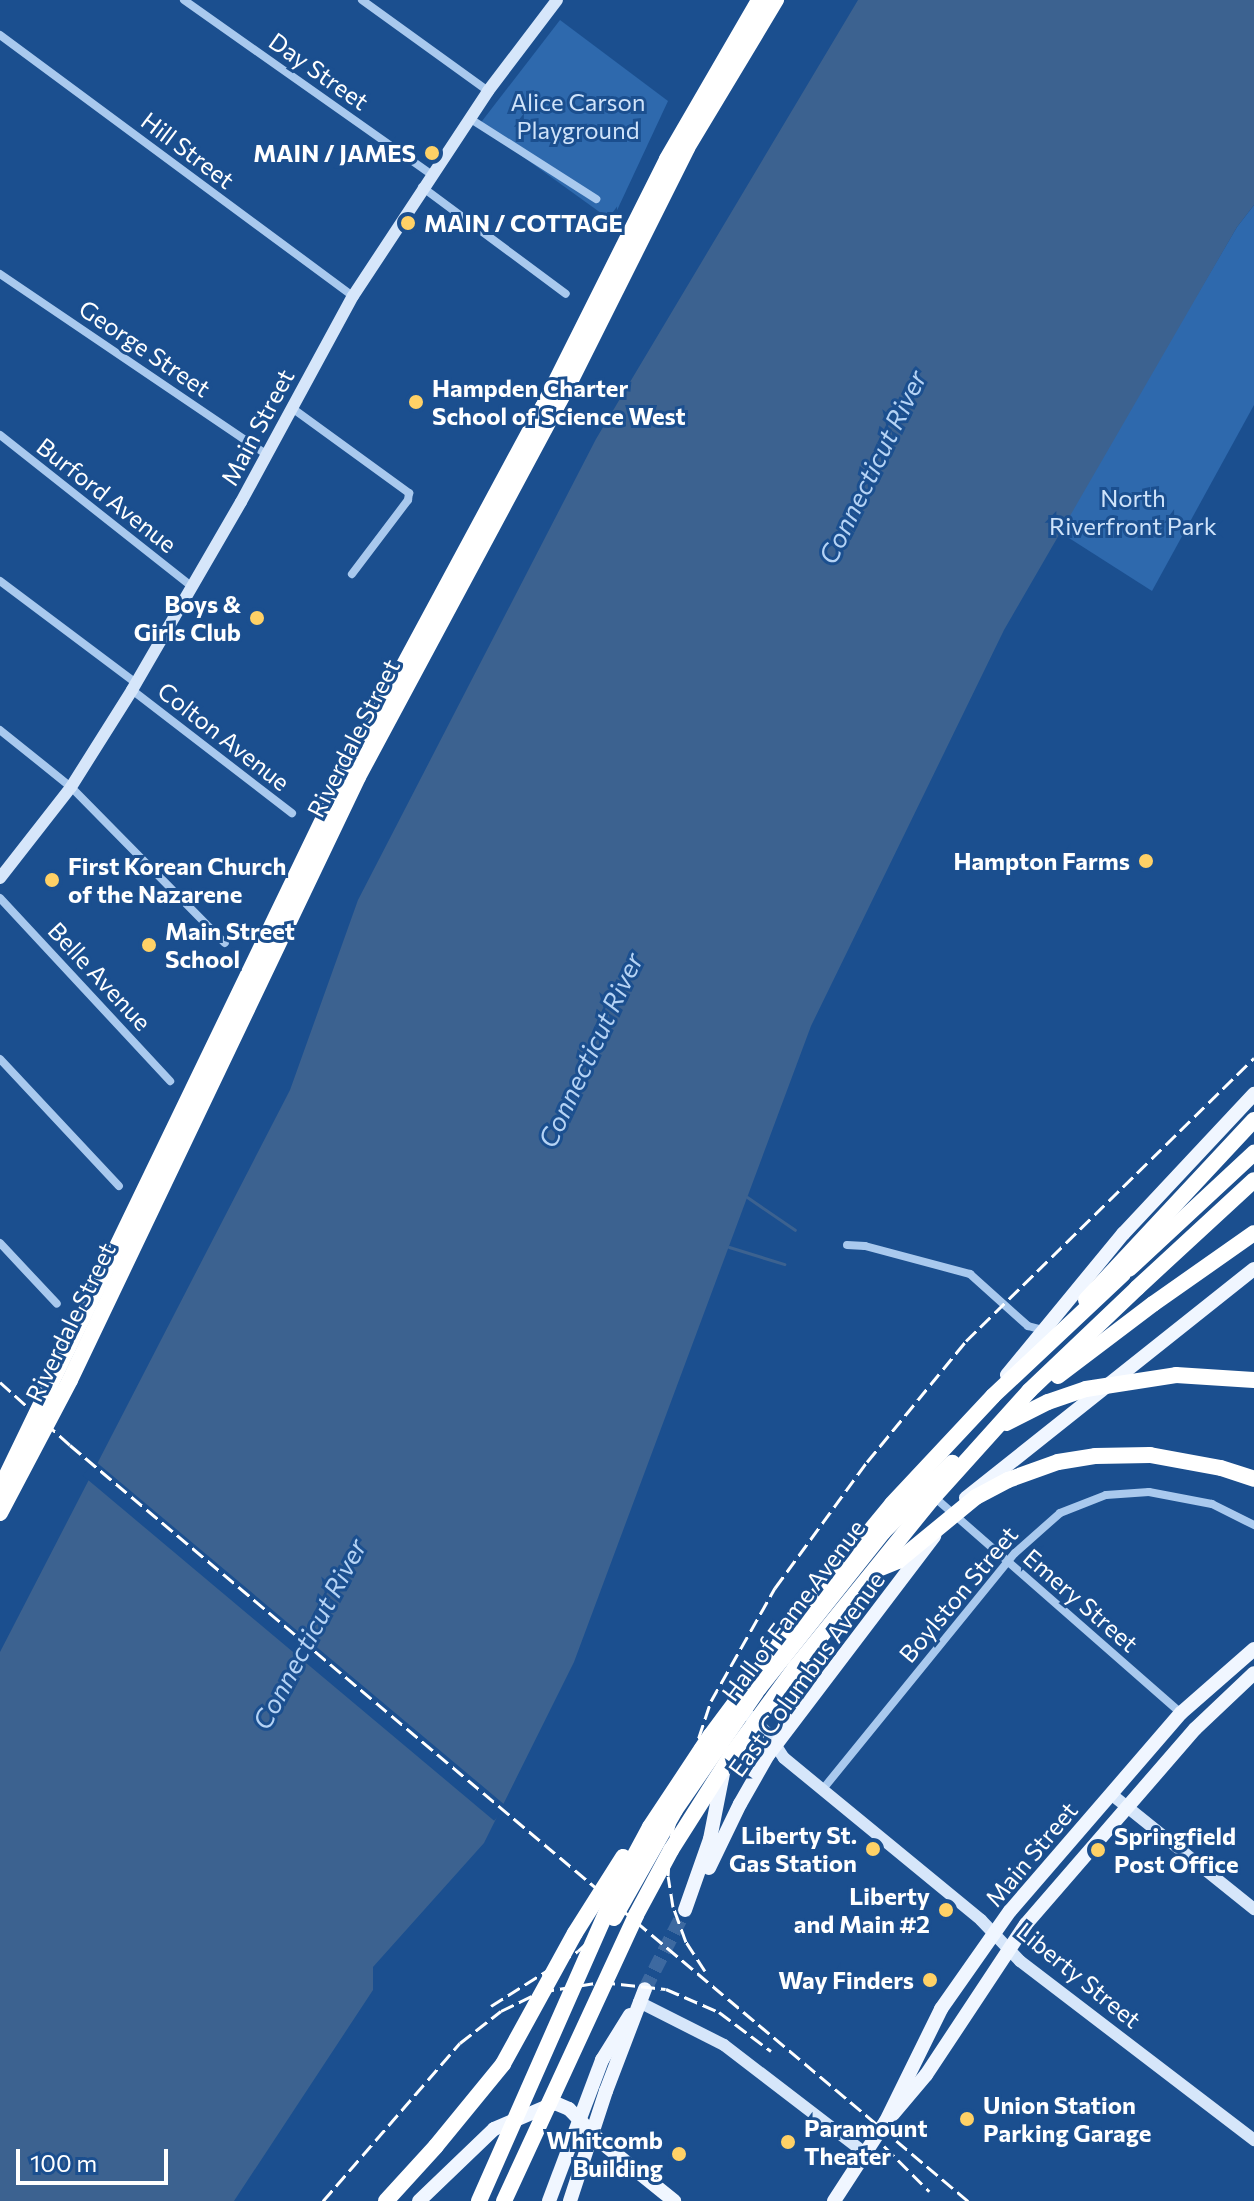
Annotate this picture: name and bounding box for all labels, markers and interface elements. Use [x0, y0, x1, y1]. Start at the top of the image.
street label: Day Street [264, 26, 374, 116]
park label: Alice Carson Playground [510, 88, 646, 144]
street label: Hill Street [136, 106, 240, 194]
place label: MAIN / JAMES [253, 139, 416, 167]
marker: MAIN / JAMES [423, 144, 441, 162]
place label: MAIN / COTTAGE [424, 209, 623, 237]
marker: MAIN / COTTAGE [399, 214, 417, 232]
street label: George Street [74, 294, 216, 402]
street label: Main Street [214, 364, 300, 490]
water label: Connecticut River [812, 365, 932, 569]
place label: Hampden Charter School of Science West [432, 374, 686, 430]
marker: Hampden Charter School of Science West [407, 393, 425, 411]
street label: Burford Avenue [31, 432, 183, 558]
park label: North Riverfront Park [1049, 484, 1217, 540]
place label: Boys & Girls Club [134, 590, 241, 646]
marker: Boys & Girls Club [248, 609, 266, 627]
street label: Riverdale Street [301, 654, 405, 822]
street label: Colton Avenue [152, 676, 296, 796]
place label: Hampton Farms [953, 847, 1130, 875]
place label: First Korean Church of the Nazarene [68, 852, 286, 908]
marker: Hampton Farms [1137, 852, 1155, 870]
marker: First Korean Church of the Nazarene [43, 871, 61, 889]
street label: Belle Avenue [43, 916, 157, 1036]
place label: Main Street School [165, 917, 295, 973]
marker: Main Street School [140, 936, 158, 954]
water label: Connecticut River [531, 948, 649, 1152]
street label: Riverdale Street [19, 1238, 121, 1406]
street label: Hall of Fame Avenue [715, 1514, 871, 1706]
street label: Boylston Street [893, 1520, 1023, 1668]
water label: Connecticut River [246, 1533, 372, 1735]
street label: Emery Street [1018, 1542, 1144, 1658]
street label: East Columbus Avenue [722, 1566, 890, 1782]
street label: Main Street [979, 1796, 1083, 1912]
place label: Liberty St. Gas Station [729, 1821, 857, 1877]
place label: Springfield Post Office [1114, 1822, 1239, 1878]
marker: Liberty St. Gas Station [864, 1840, 882, 1858]
marker: Springfield Post Office [1089, 1841, 1107, 1859]
place label: Liberty and Main #2 [794, 1882, 930, 1938]
marker: Liberty and Main #2 [937, 1901, 955, 1919]
street label: Liberty Street [1011, 1916, 1147, 2034]
place label: Way Finders [778, 1966, 914, 1994]
marker: Way Finders [921, 1971, 939, 1989]
place label: Union Station Parking Garage [983, 2091, 1151, 2147]
marker: Union Station Parking Garage [958, 2110, 976, 2128]
place label: Paramount Theater [804, 2114, 928, 2170]
place label: Whitcomb Building [546, 2126, 663, 2182]
scale bar [20, 2133, 172, 2183]
marker: Paramount Theater [779, 2133, 797, 2151]
marker: Whitcomb Building [670, 2145, 688, 2163]
text: 100 m [30, 2148, 97, 2177]

